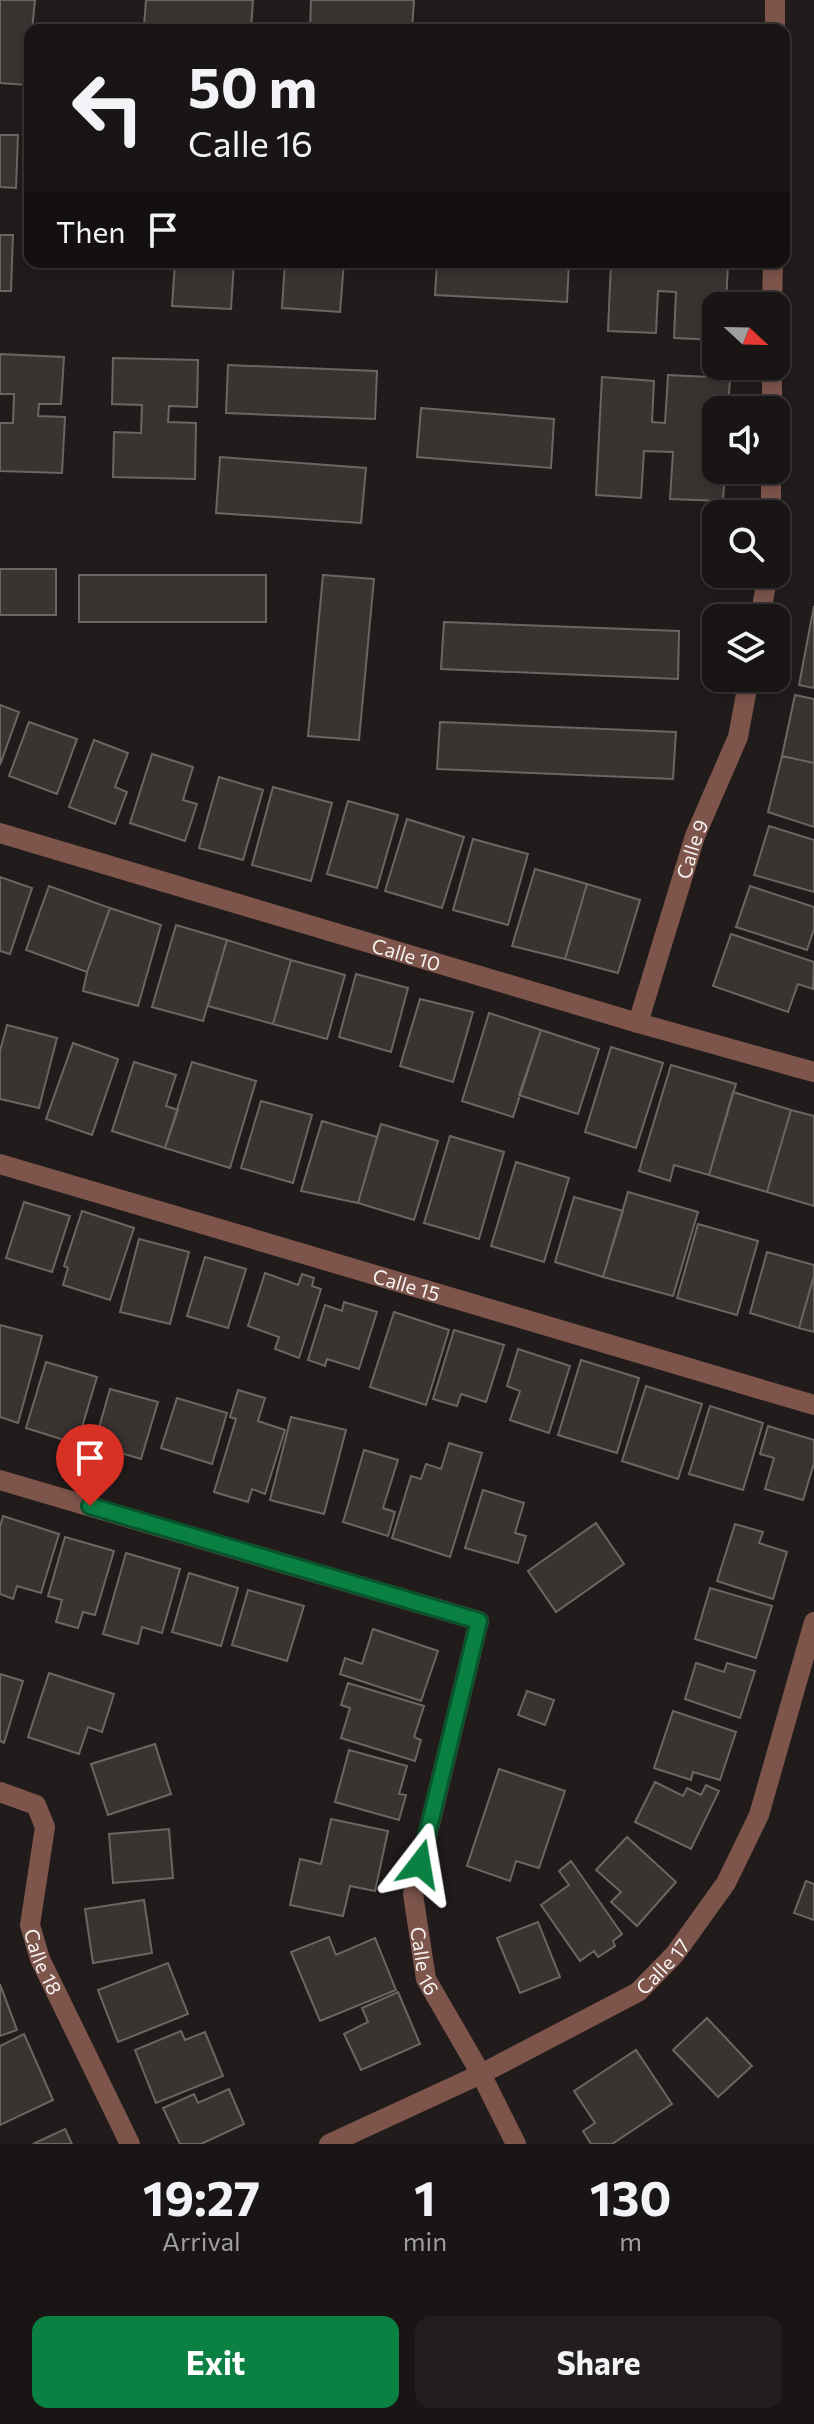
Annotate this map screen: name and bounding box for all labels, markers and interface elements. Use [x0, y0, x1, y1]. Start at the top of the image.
text: 50 m [188, 51, 317, 120]
icon: left [56, 56, 160, 160]
text: Calle 16 [188, 120, 313, 164]
icon: arrive [141, 208, 185, 252]
text: Then [56, 212, 125, 249]
north arrow [702, 292, 790, 380]
map controls [702, 292, 790, 692]
button: sound [702, 396, 790, 484]
button: search [702, 500, 790, 588]
button: layers [702, 604, 790, 692]
street label: Calle 9 [671, 816, 713, 882]
street label: Calle 10 [369, 932, 444, 976]
street label: Calle 15 [370, 1263, 443, 1306]
pin [56, 1424, 124, 1506]
icon: arrive [68, 1436, 112, 1480]
position arrow [378, 1822, 462, 1906]
street label: Calle 16 [406, 1925, 445, 1999]
street label: Calle 18 [20, 1926, 67, 1999]
street label: Calle 17 [631, 1934, 694, 1999]
text: 19:27 [143, 2167, 260, 2226]
text: 1 [414, 2167, 436, 2226]
text: 130 [590, 2167, 671, 2226]
text: Arrival [162, 2225, 241, 2256]
text: min [403, 2225, 447, 2256]
text: m [619, 2225, 642, 2256]
button: Exit [32, 2316, 399, 2408]
button: Share [415, 2316, 782, 2408]

